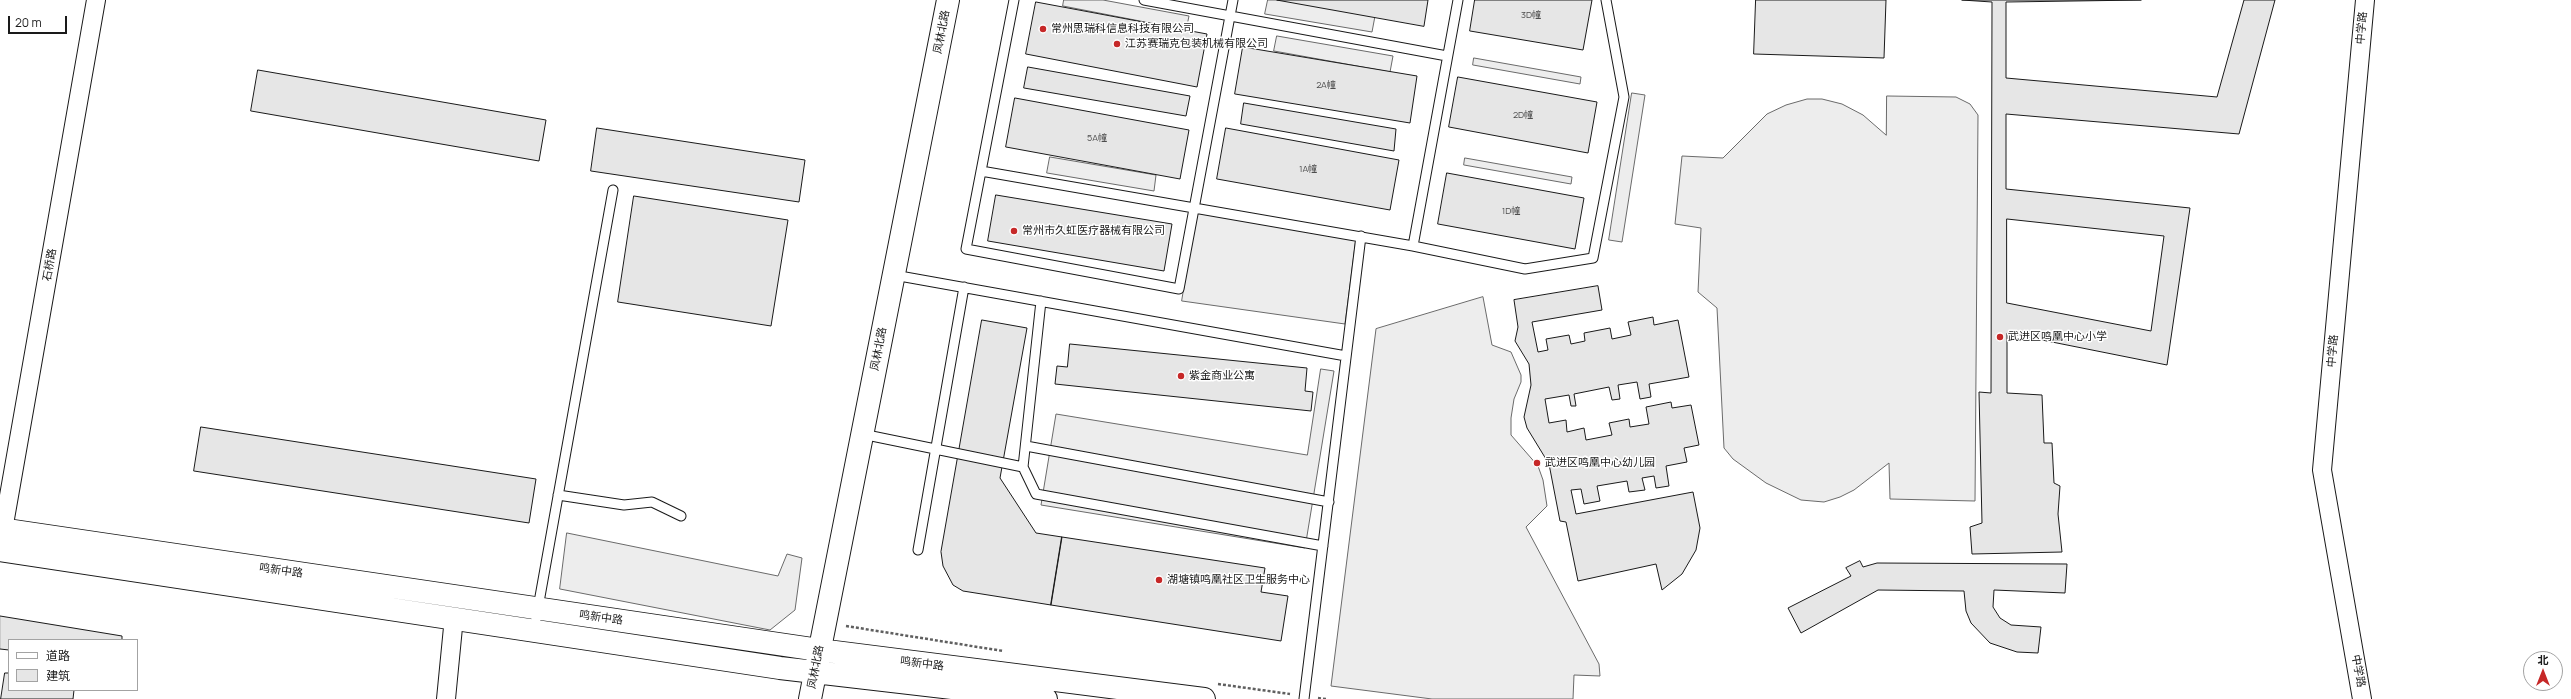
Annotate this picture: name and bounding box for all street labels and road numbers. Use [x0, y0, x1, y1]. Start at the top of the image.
street label: 凤林北路 [931, 9, 953, 55]
street label: 中学路 [2354, 11, 2370, 45]
street label: 石桥路 [41, 248, 59, 282]
street label: 凤林北路 [868, 326, 890, 372]
street label: 中学路 [2325, 334, 2341, 368]
street label: 鸣新中路 [258, 561, 304, 581]
street label: 鸣新中路 [578, 608, 624, 628]
street label: 凤林北路 [805, 644, 827, 690]
street label: 中学路 [2349, 654, 2367, 688]
street label: 鸣新中路 [899, 655, 945, 673]

